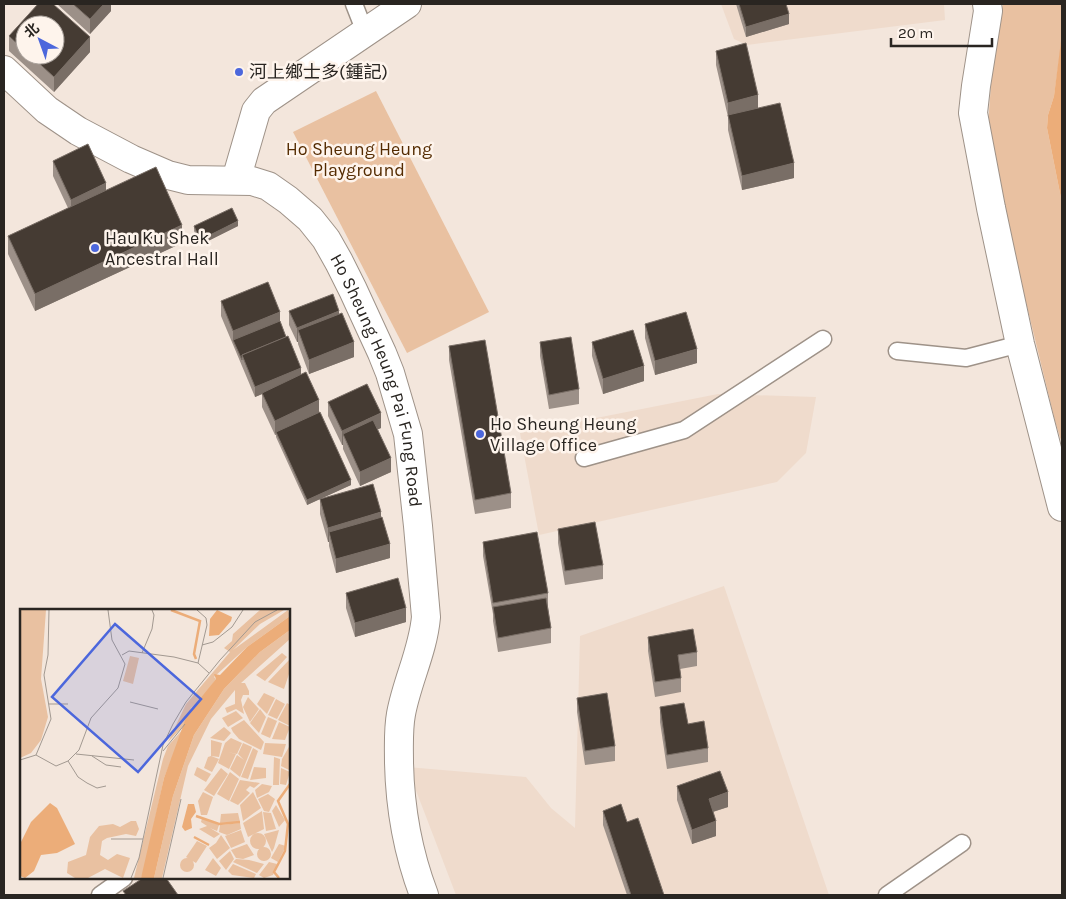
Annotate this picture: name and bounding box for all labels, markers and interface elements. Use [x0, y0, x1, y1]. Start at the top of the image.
north arrow [15, 15, 65, 65]
scale bar [891, 15, 992, 47]
text: 北 [21, 20, 43, 42]
text: 20 m [898, 24, 933, 42]
place label: 河上鄉士多(鍾記) [249, 61, 388, 83]
marker: 河上鄉士多(鍾記) [233, 66, 245, 78]
park label: Ho Sheung Heung Playground [286, 138, 432, 181]
place label: Hau Ku Shek Ancestral Hall [105, 227, 219, 270]
marker: Hau Ku Shek Ancestral Hall [89, 242, 101, 254]
street label: Ho Sheung Heung Pai Fung Road [326, 250, 427, 508]
place label: Ho Sheung Heung Village Office [490, 413, 637, 456]
marker: Ho Sheung Heung Village Office [474, 428, 486, 440]
inset map [20, 609, 290, 879]

